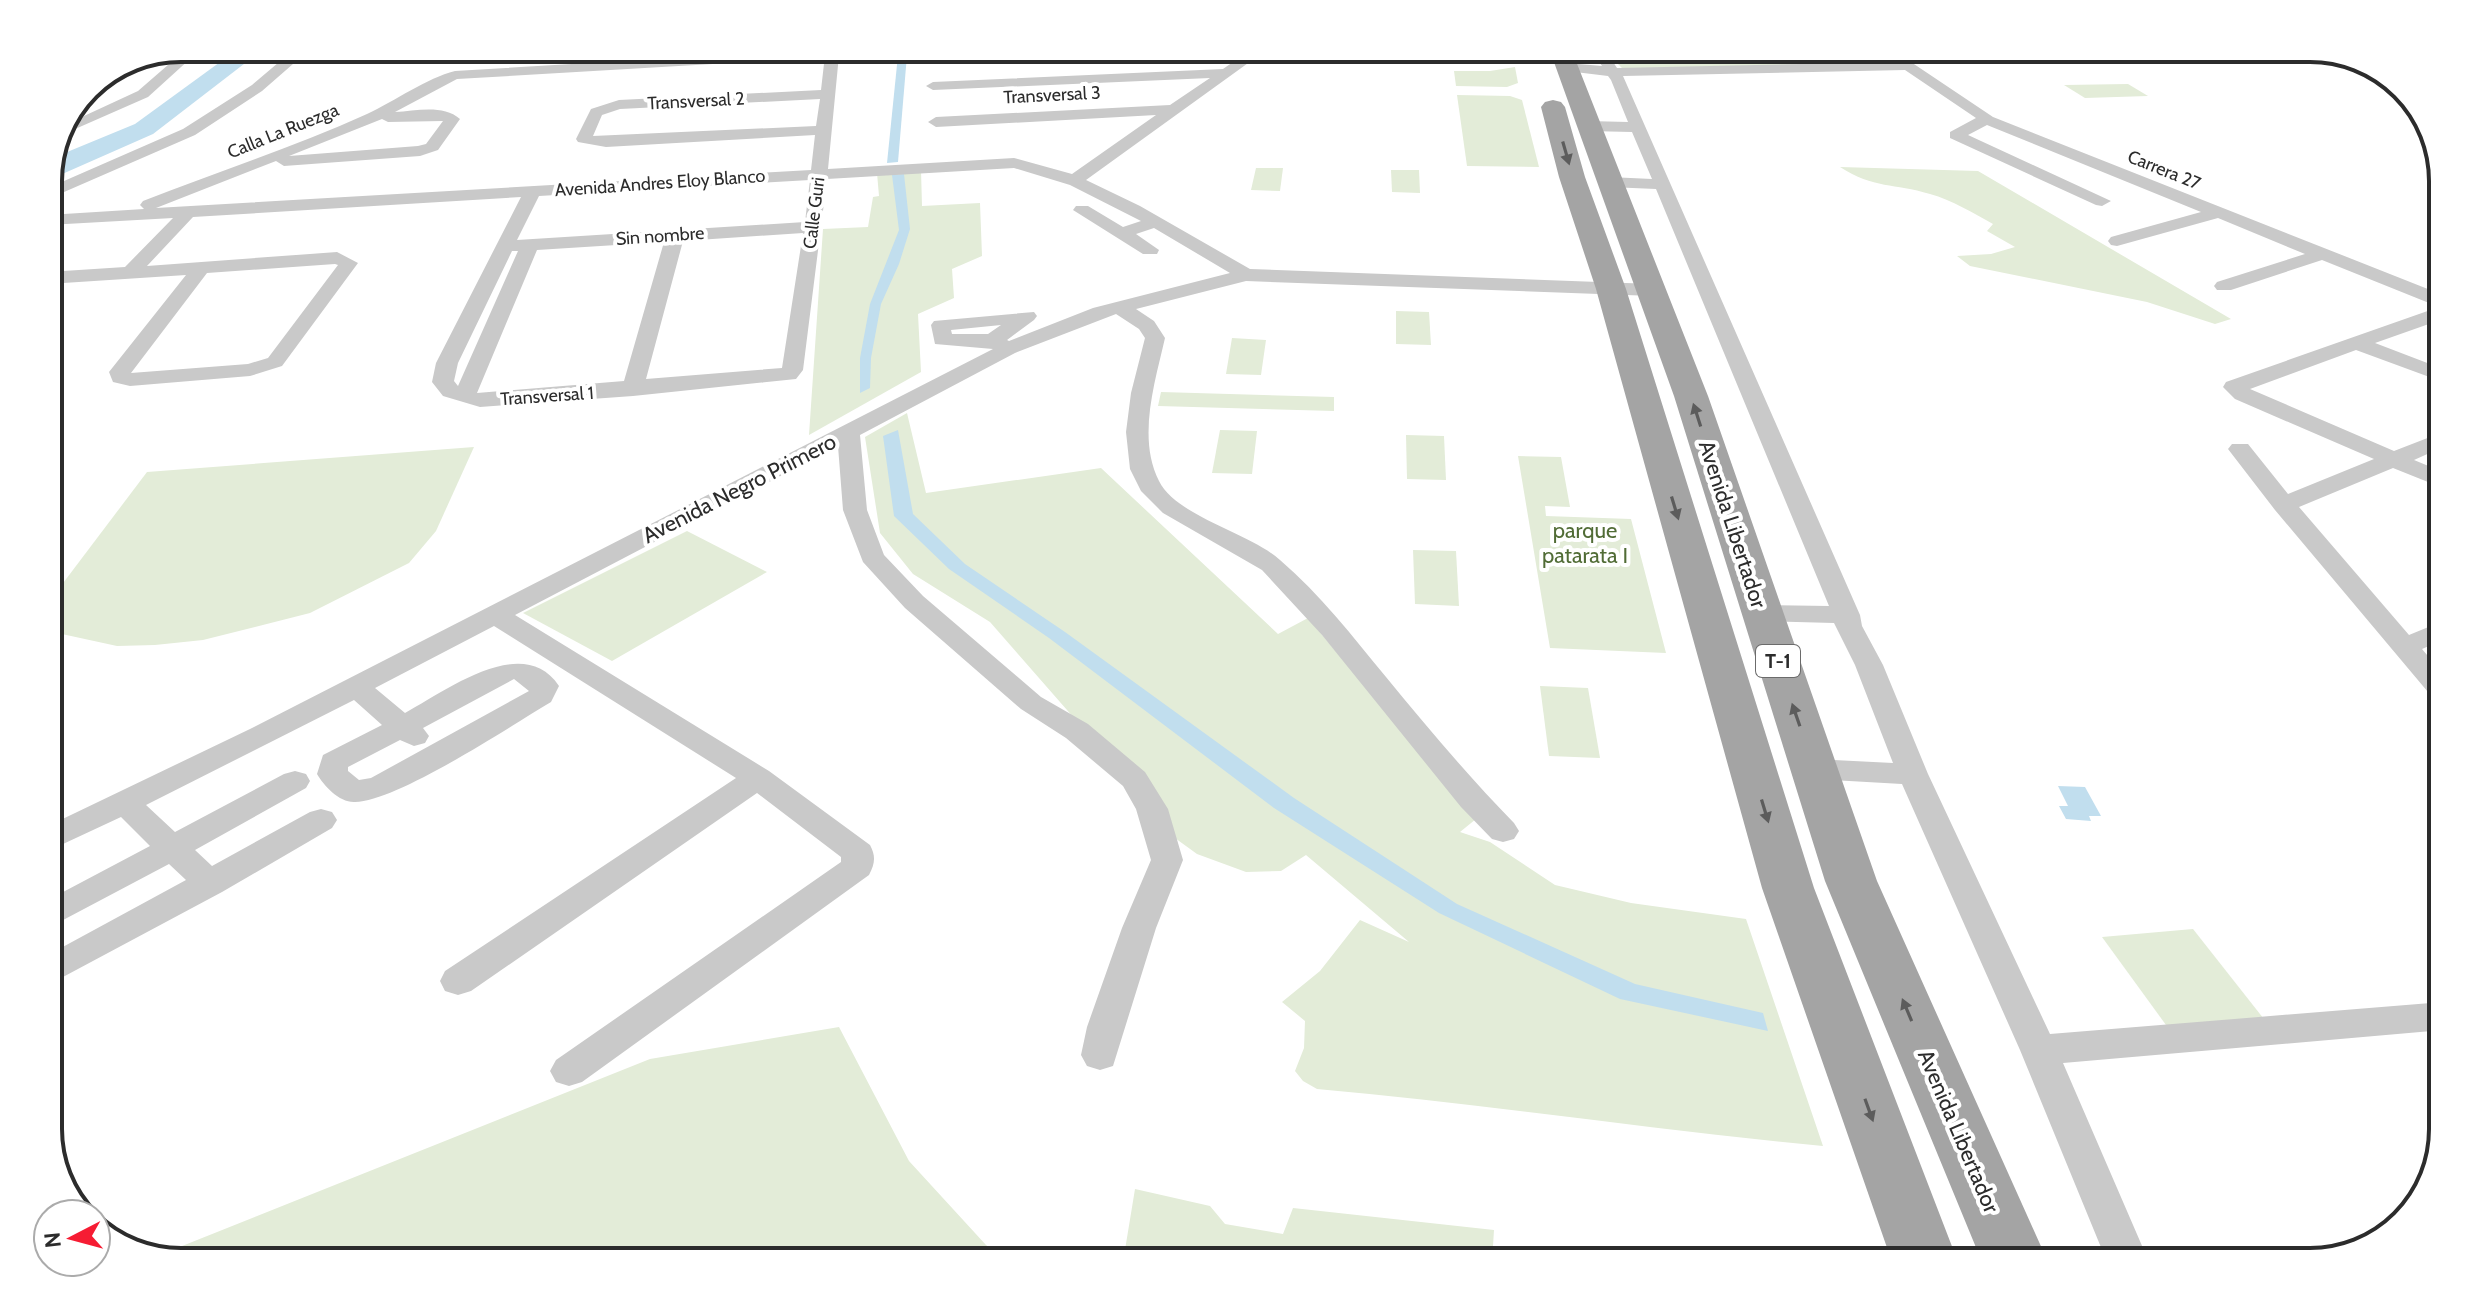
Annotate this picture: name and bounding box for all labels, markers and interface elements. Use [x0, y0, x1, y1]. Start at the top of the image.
street label: Transversal 3 [1003, 81, 1101, 109]
street label: Transversal 2 [647, 87, 745, 115]
street label: Calla La Ruezga [224, 99, 342, 163]
one-way arrow [1560, 141, 1572, 166]
street label: Carrera 27 [2124, 145, 2204, 195]
street label: Avenida Andres Eloy Blanco [554, 165, 766, 201]
street label: Calle Guri [799, 176, 829, 250]
street label: Sin nombre [615, 222, 705, 250]
street label: Transversal 1 [500, 382, 594, 410]
one-way arrow [1690, 402, 1703, 426]
street label: Avenida Negro Primero [638, 428, 841, 549]
street label: Avenida Libertador [1693, 437, 1772, 611]
one-way arrow [1669, 497, 1682, 521]
park label: parque patarata I [1542, 517, 1628, 569]
road number: T-1 [1756, 645, 1800, 677]
one-way arrow [1790, 702, 1802, 726]
one-way arrow [1759, 800, 1772, 824]
one-way arrow [1900, 998, 1913, 1022]
street label: Avenida Libertador [1912, 1046, 2005, 1217]
one-way arrow [1863, 1098, 1876, 1122]
north arrow [32, 1198, 112, 1278]
text: N [38, 1231, 67, 1249]

